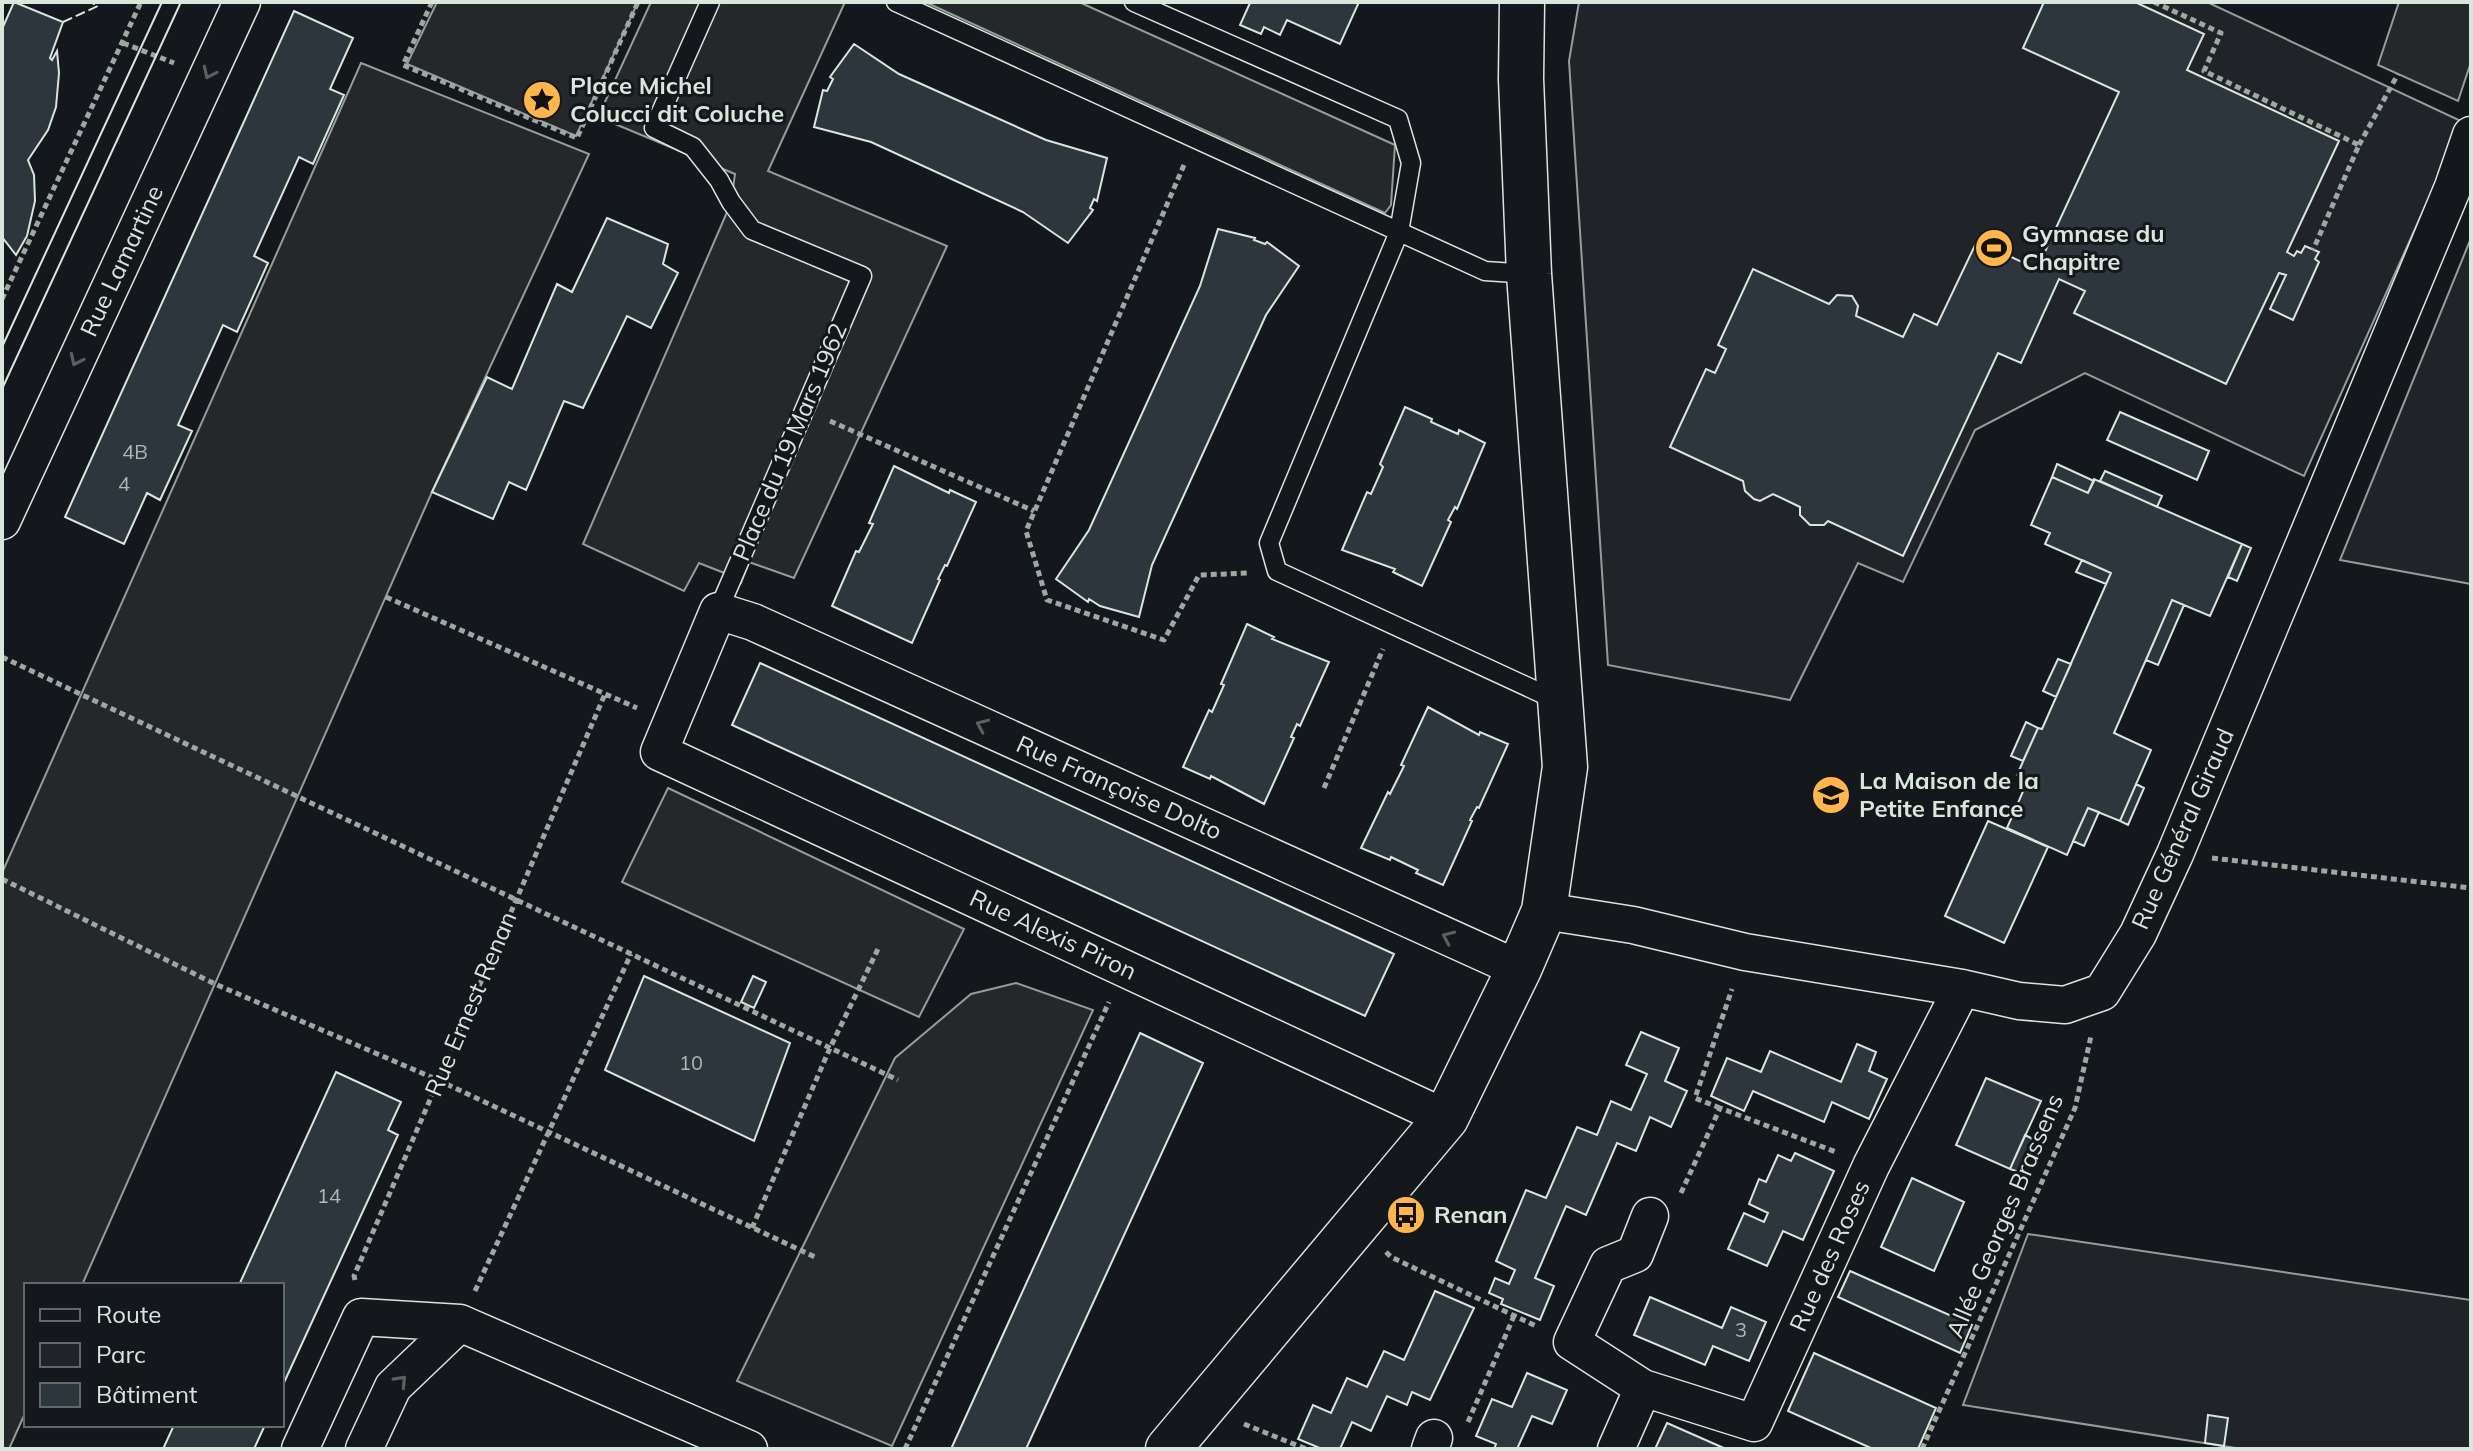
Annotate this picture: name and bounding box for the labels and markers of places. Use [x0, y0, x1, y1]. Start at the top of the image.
place label: Place Michel Colucci dit Coluche [570, 70, 784, 128]
place icon: Place Michel Colucci dit Coluche [521, 79, 563, 121]
place label: Gymnase du Chapitre [2022, 218, 2165, 276]
sports icon: Gymnase du Chapitre [1973, 227, 2015, 269]
place label: La Maison de la Petite Enfance [1859, 765, 2039, 823]
school or university icon: La Maison de la Petite Enfance [1810, 774, 1852, 816]
bus stop icon: Renan [1385, 1194, 1427, 1236]
place label: Renan [1434, 1199, 1508, 1229]

